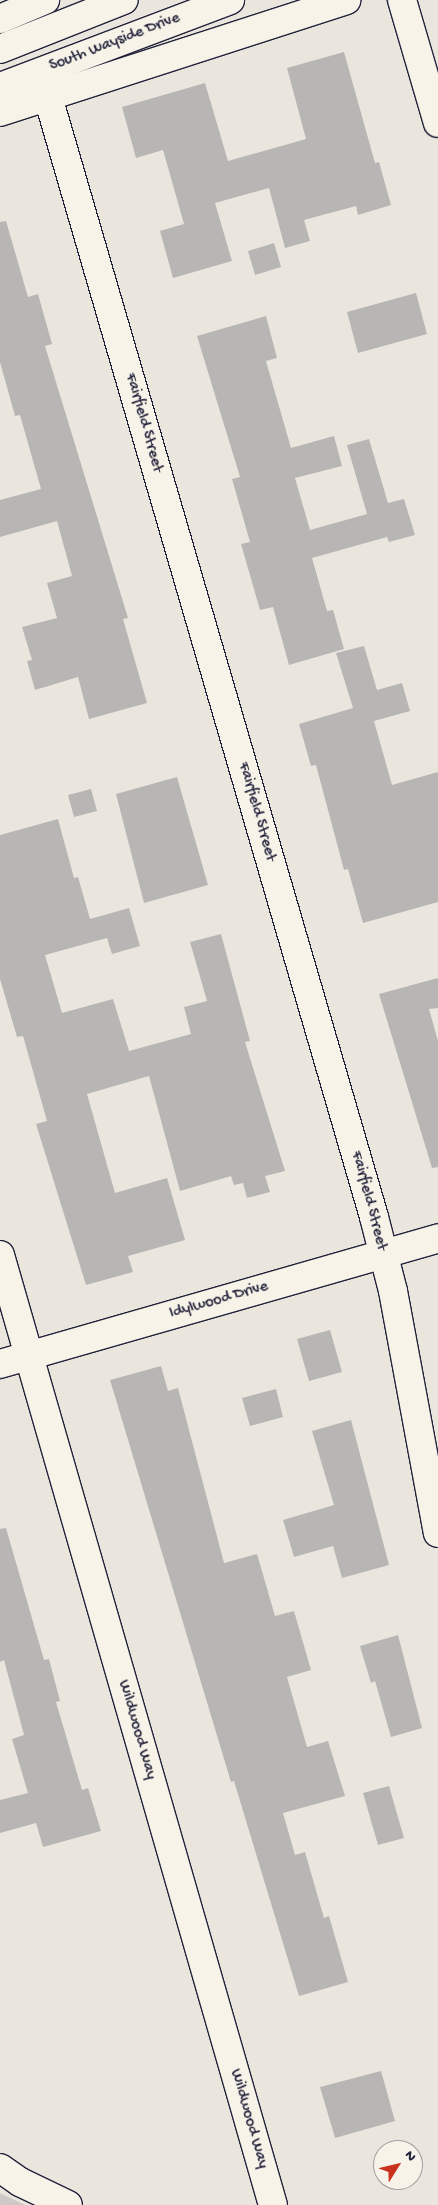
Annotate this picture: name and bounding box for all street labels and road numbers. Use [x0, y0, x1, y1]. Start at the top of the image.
street label: South Wayside Drive [47, 9, 183, 77]
street label: Fairfield Street [120, 371, 166, 475]
street label: Fairfield Street [233, 760, 279, 864]
street label: Fairfield Street [346, 1149, 390, 1253]
street label: Idylwood Drive [167, 1278, 271, 1324]
street label: Wildwood Way [113, 1678, 159, 1782]
street label: Wildwood Way [225, 2067, 271, 2171]

